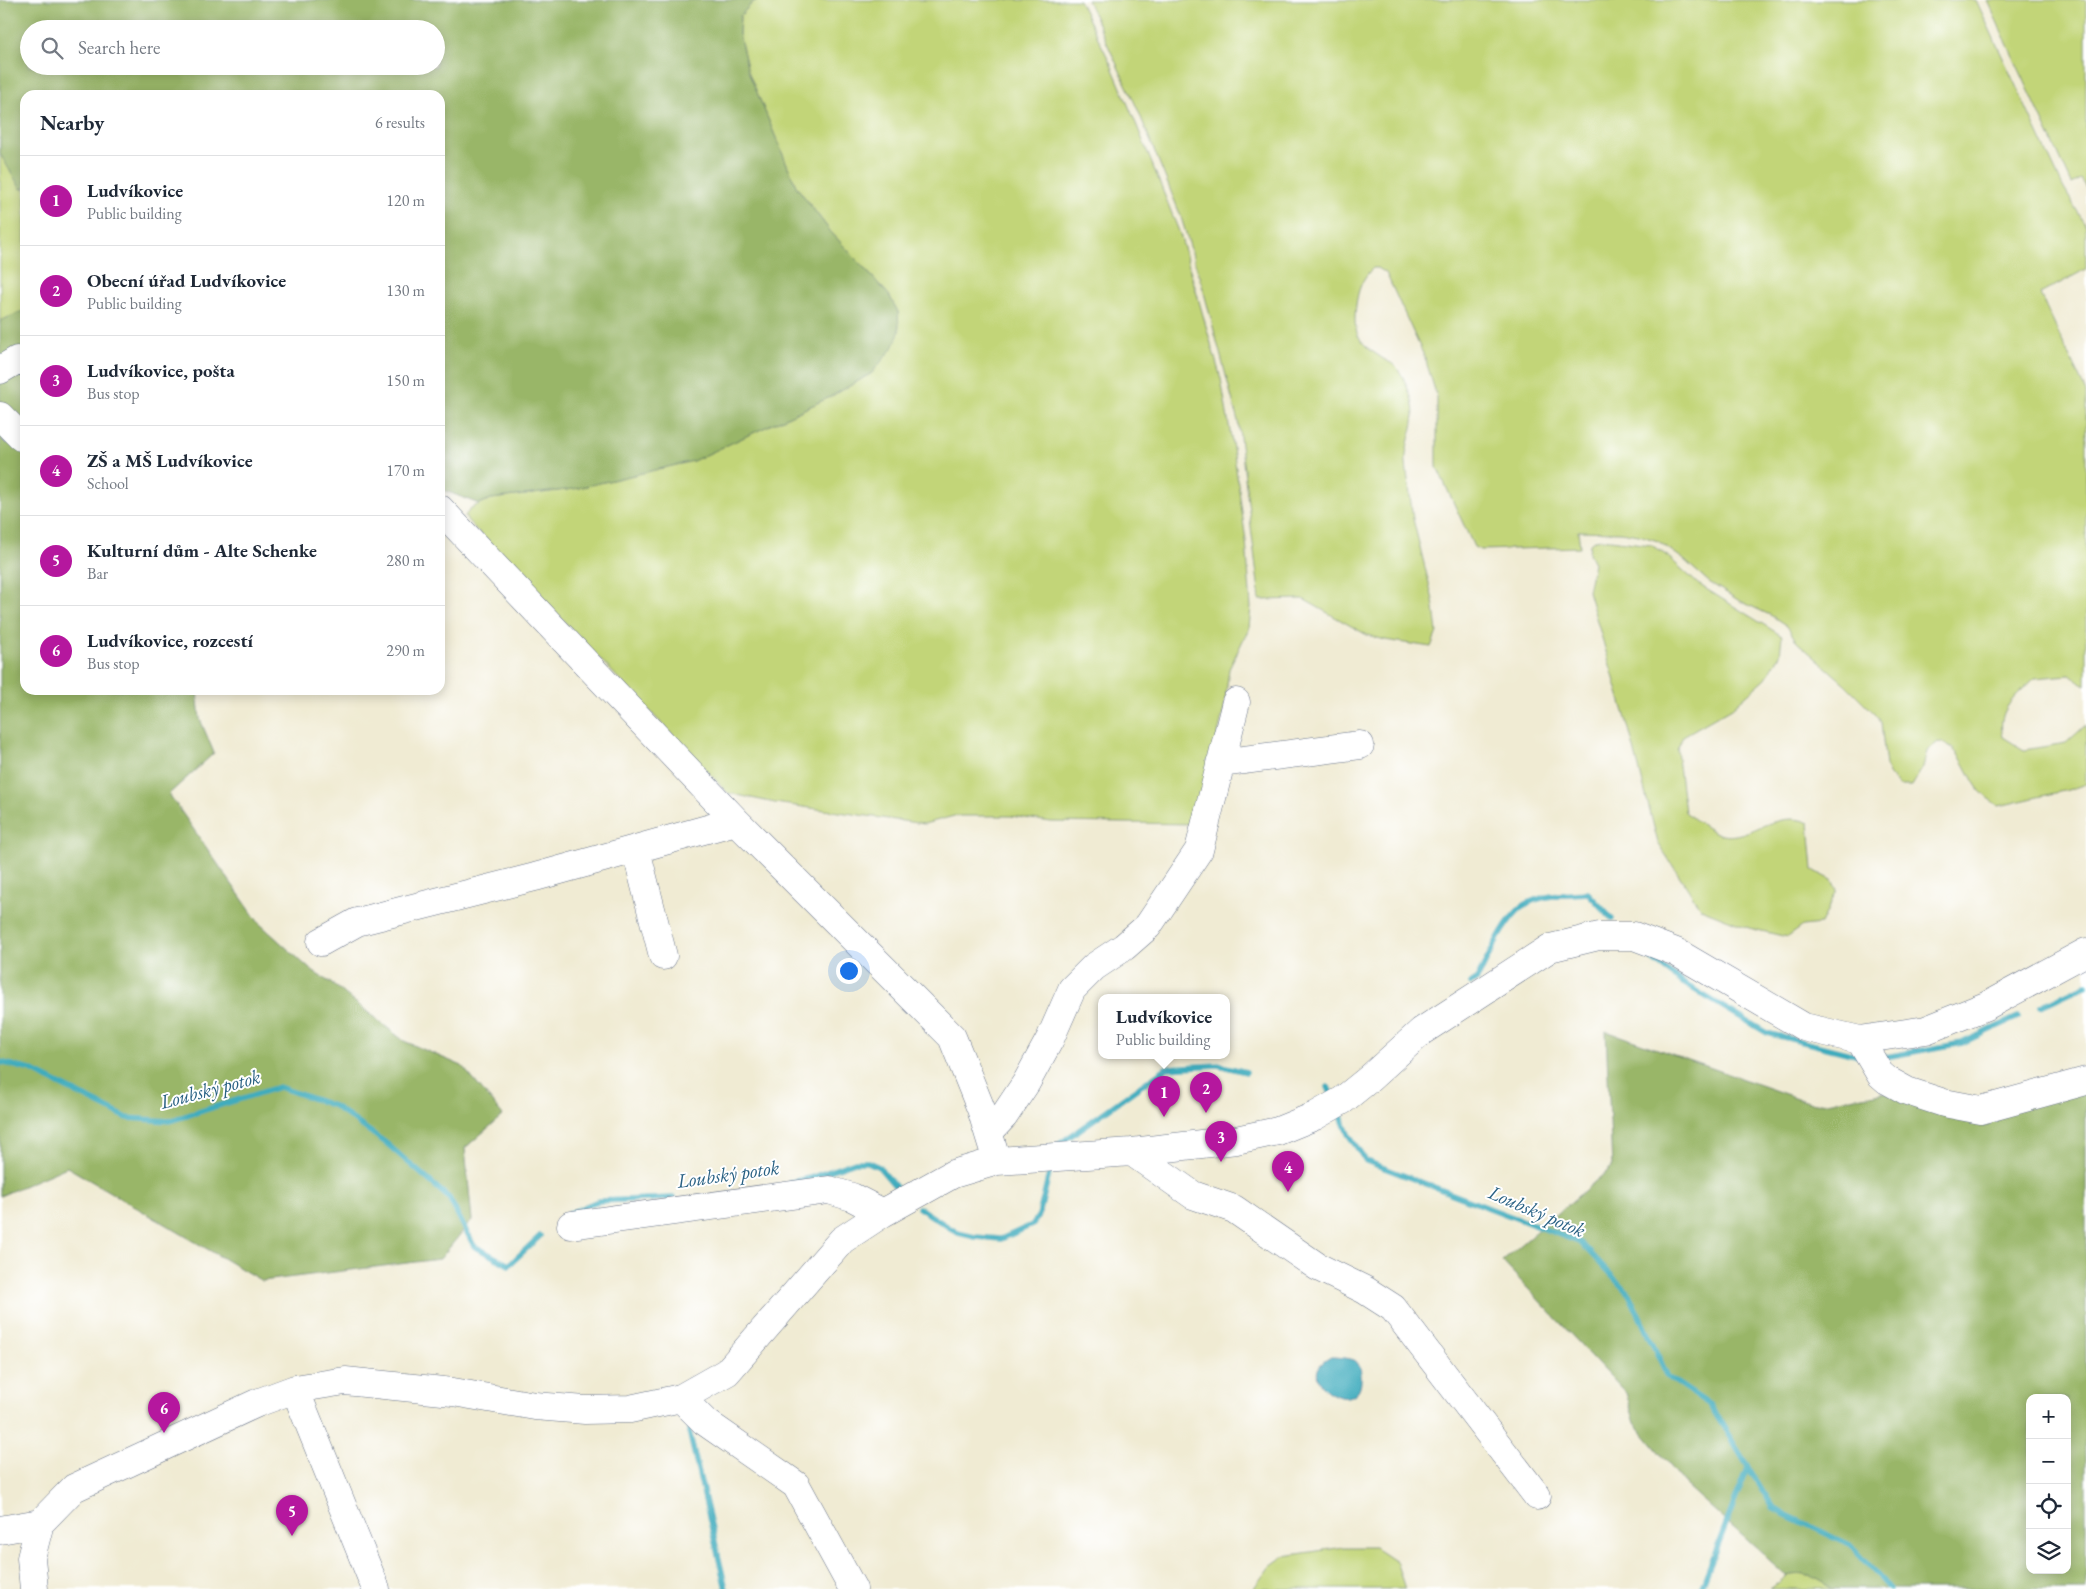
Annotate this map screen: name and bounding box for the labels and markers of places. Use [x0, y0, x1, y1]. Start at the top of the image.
pin: 2 [1190, 1072, 1222, 1113]
pin: 1 [1148, 1076, 1180, 1117]
pin: 3 [1205, 1121, 1237, 1162]
pin: 4 [1272, 1151, 1304, 1192]
pin: 6 [148, 1392, 180, 1433]
pin: 5 [276, 1495, 308, 1536]

